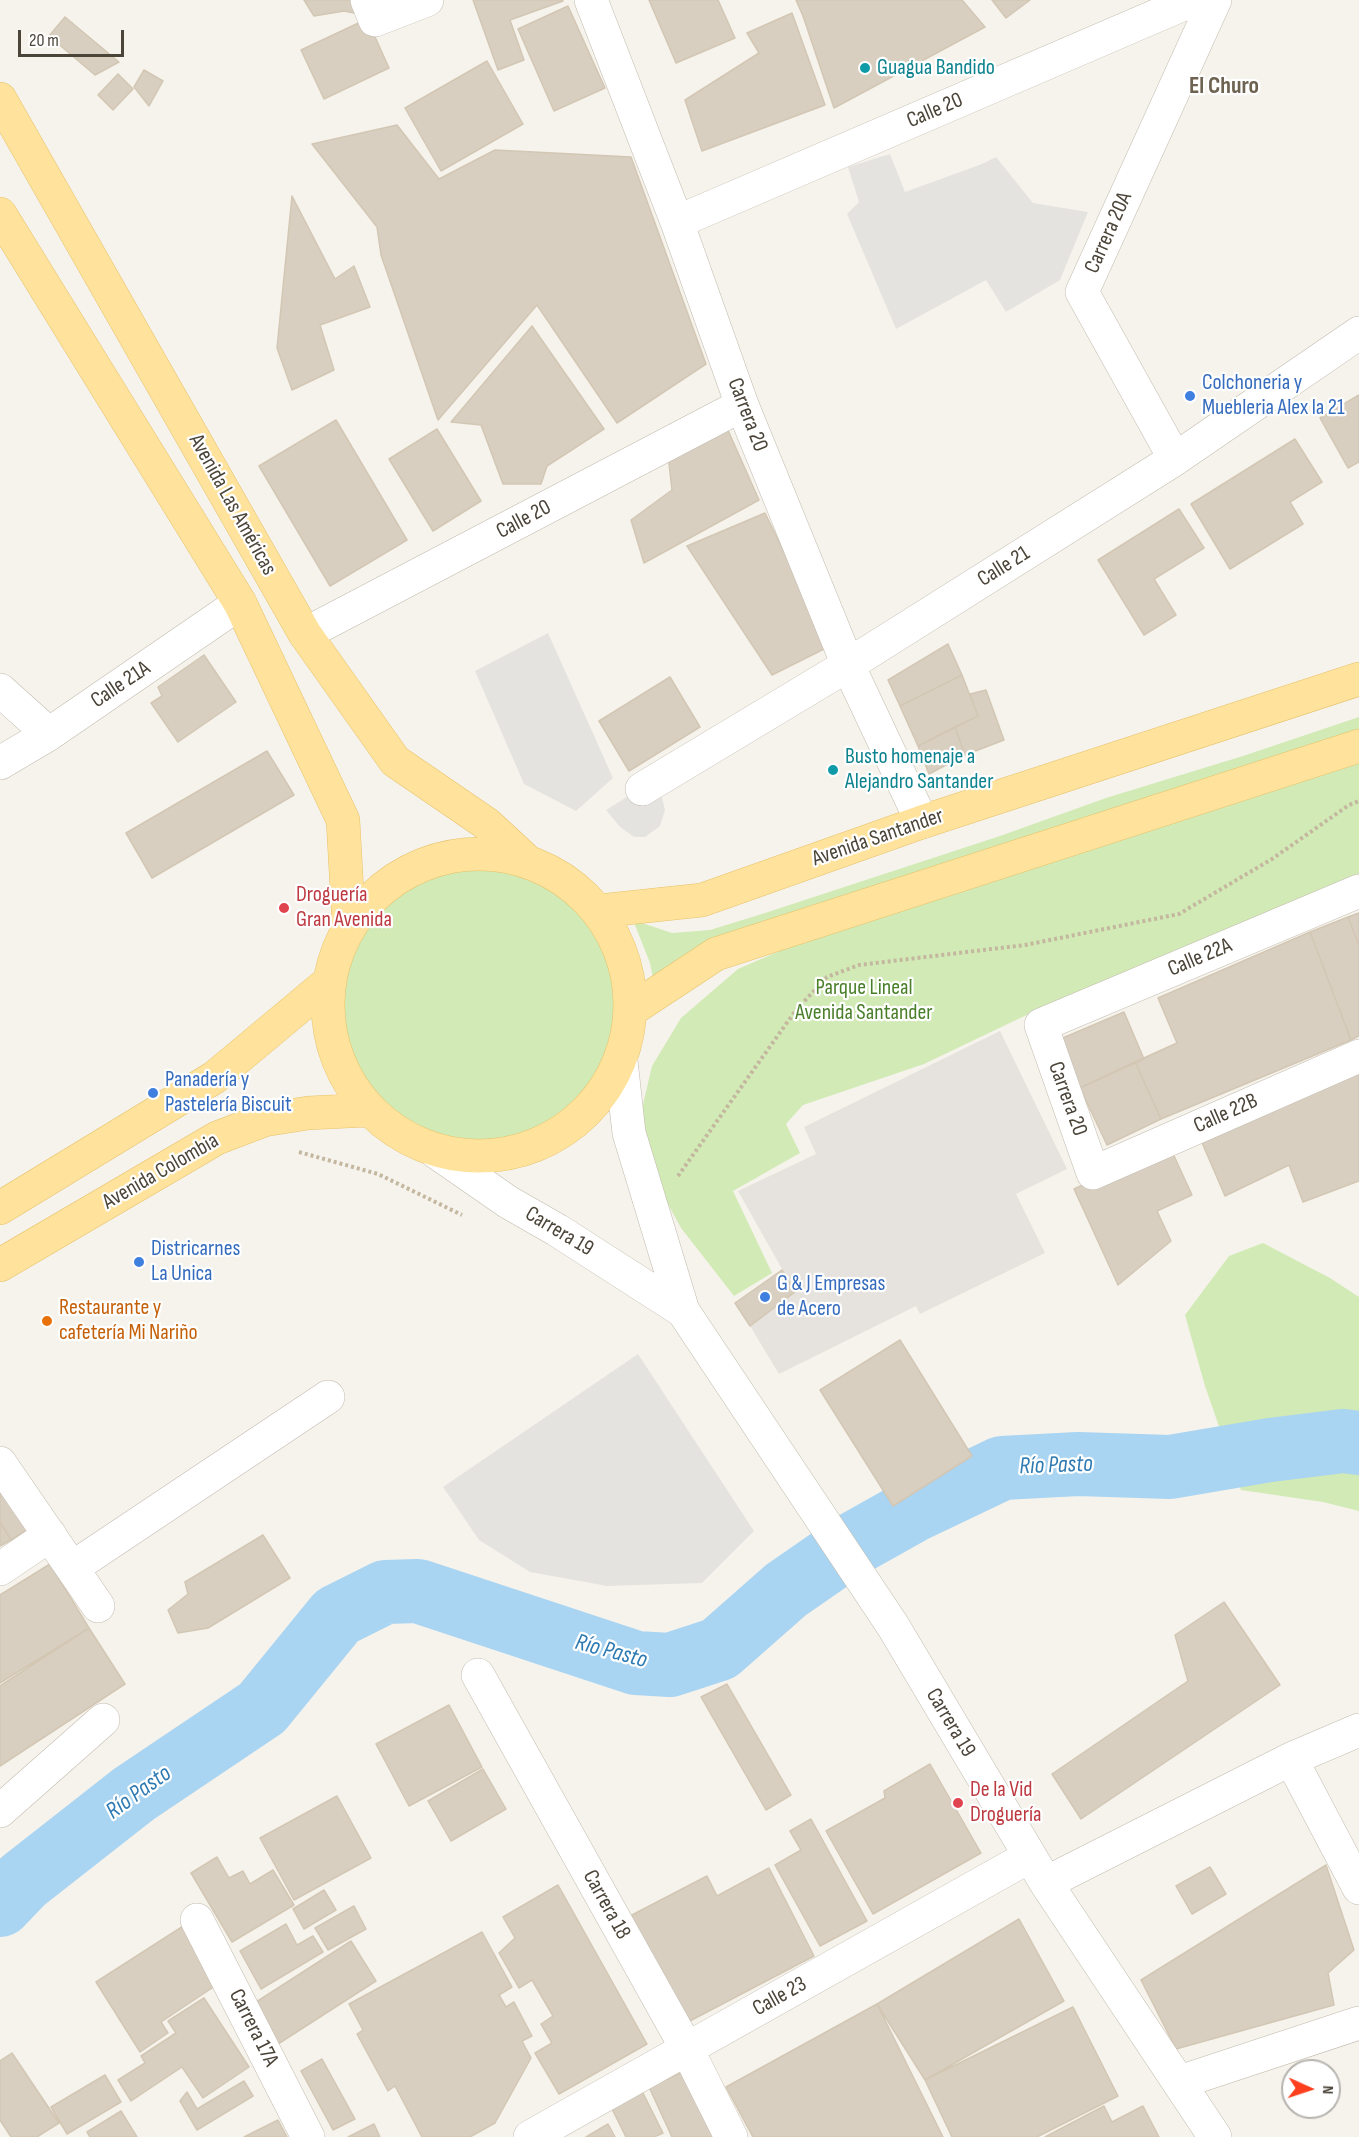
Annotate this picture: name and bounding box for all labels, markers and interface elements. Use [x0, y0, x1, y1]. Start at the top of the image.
scale bar [21, 18, 128, 56]
text: 20 m [29, 30, 59, 51]
place label: Guagua Bandido [877, 55, 995, 81]
marker: Guagua Bandido [858, 61, 872, 75]
district label: El Churo [1189, 73, 1259, 101]
street label: Calle 20 [903, 87, 967, 135]
street label: Carrera 20A [1079, 188, 1139, 278]
place label: Colchoneria y Muebleria Alex la 21 [1202, 370, 1345, 422]
street label: Carrera 20 [721, 374, 773, 456]
marker: Colchoneria y Muebleria Alex la 21 [1183, 389, 1197, 403]
street label: Avenida Las Américas [182, 430, 282, 580]
street label: Calle 20 [492, 495, 556, 545]
street label: Calle 21 [973, 541, 1035, 593]
street label: Calle 21A [86, 656, 156, 714]
place label: Busto homenaje a Alejandro Santander [845, 744, 993, 796]
marker: Busto homenaje a Alejandro Santander [826, 763, 840, 777]
street label: Avenida Santander [809, 803, 947, 873]
place label: Droguería Gran Avenida [296, 882, 392, 933]
marker: Droguería Gran Avenida [277, 901, 291, 915]
street label: Calle 22A [1164, 933, 1236, 983]
park label: Parque Lineal Avenida Santander [795, 975, 933, 1026]
street label: Carrera 20 [1041, 1058, 1093, 1140]
place label: Panadería y Pastelería Biscuit [165, 1067, 292, 1118]
marker: Panadería y Pastelería Biscuit [146, 1086, 160, 1100]
street label: Calle 22B [1190, 1088, 1262, 1140]
street label: Avenida Colombia [98, 1128, 224, 1216]
street label: Carrera 19 [520, 1201, 598, 1263]
place label: Districarnes La Unica [151, 1236, 240, 1288]
marker: Districarnes La Unica [132, 1255, 146, 1269]
place label: G & J Empresas de Acero [777, 1271, 885, 1322]
marker: G & J Empresas de Acero [758, 1290, 772, 1304]
place label: Restaurante y cafetería Mi Nariño [59, 1295, 198, 1346]
marker: Restaurante y cafetería Mi Nariño [40, 1314, 54, 1328]
water label: Río Pasto [1019, 1450, 1093, 1482]
water label: Río Pasto [572, 1629, 650, 1675]
street label: Carrera 19 [919, 1684, 981, 1762]
water label: Río Pasto [101, 1760, 177, 1826]
place label: De la Vid Droguería [970, 1777, 1042, 1828]
marker: De la Vid Droguería [951, 1796, 965, 1810]
street label: Carrera 18 [576, 1866, 636, 1944]
street label: Calle 23 [748, 1971, 812, 2023]
street label: Carrera 17A [222, 1985, 284, 2071]
north arrow [1281, 2059, 1341, 2119]
text: N [1318, 2085, 1337, 2095]

